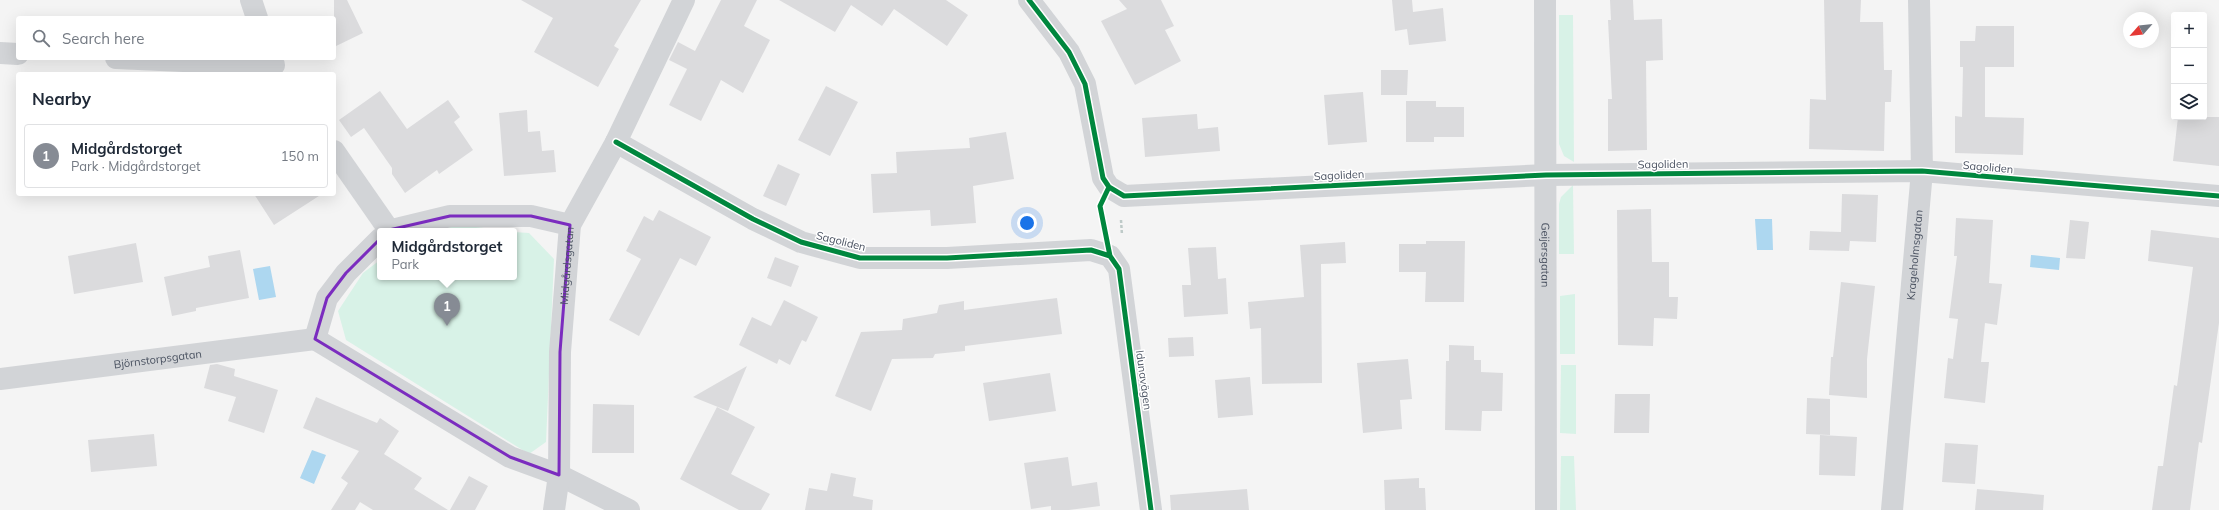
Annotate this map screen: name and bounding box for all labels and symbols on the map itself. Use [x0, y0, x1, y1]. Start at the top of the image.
north arrow [2123, 12, 2159, 48]
street label: Sagoliden [1638, 157, 1688, 171]
street label: Sagoliden [1962, 158, 2014, 176]
street label: Sagoliden [1313, 167, 1365, 183]
street label: Krageholmsgatan [1904, 209, 1926, 301]
your location [1017, 213, 1037, 233]
street label: Geijersgatan [1538, 223, 1553, 287]
street label: Midgårdsgatan [557, 226, 577, 305]
street label: Sagoliden [815, 228, 867, 254]
pin: 1 [434, 293, 460, 326]
street label: Björnstorpsgatan [113, 346, 203, 371]
street label: Idunavägen [1133, 349, 1155, 411]

